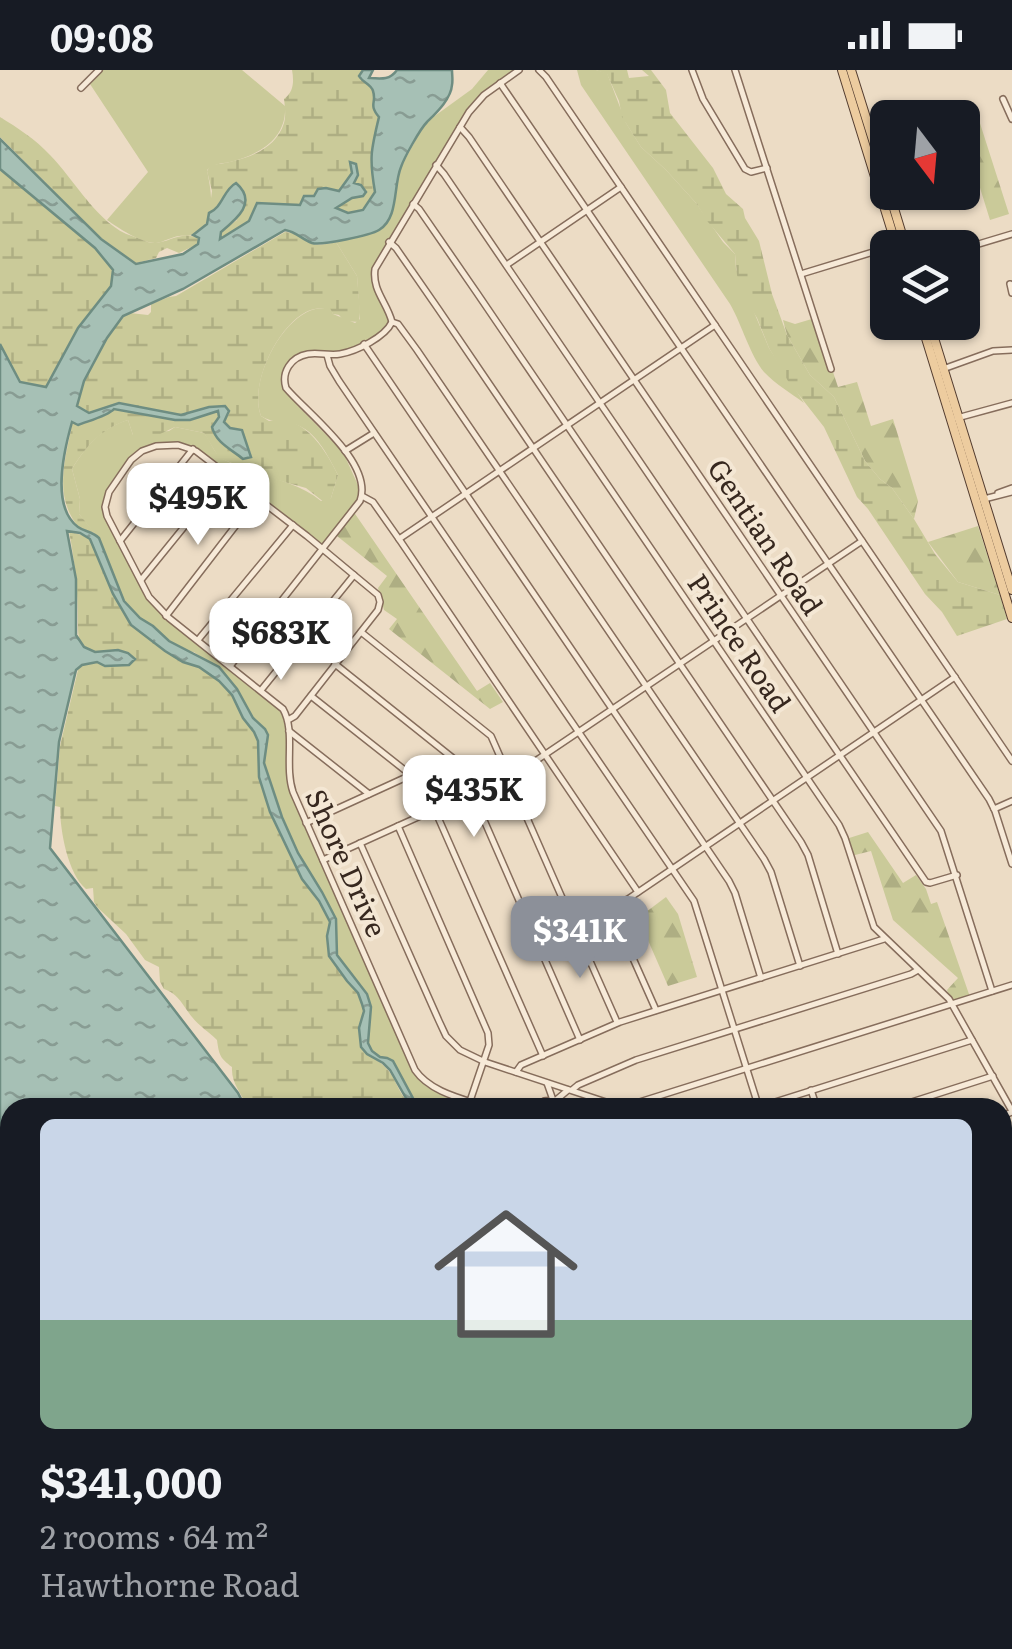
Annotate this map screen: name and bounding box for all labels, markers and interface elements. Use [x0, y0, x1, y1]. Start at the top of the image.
text: 09:08 [50, 7, 154, 64]
north arrow [870, 100, 980, 210]
map controls [870, 100, 980, 340]
button: layers [870, 230, 980, 340]
street label: Gentian Road [699, 449, 835, 622]
pin: $495K [128, 463, 268, 548]
text: $495K [148, 471, 248, 519]
street label: Prince Road [679, 564, 803, 720]
pin: $683K [211, 598, 351, 683]
text: $683K [231, 606, 331, 654]
pin: $435K [404, 755, 544, 840]
text: $435K [425, 763, 523, 811]
street label: Shore Drive [297, 782, 399, 943]
pin: $341K [510, 896, 650, 981]
text: $341K [533, 904, 627, 952]
icon: home [416, 1184, 596, 1364]
text: $341,000 [40, 1449, 222, 1511]
text: 2 rooms · 64 m² [40, 1511, 268, 1559]
text: Hawthorne Road [40, 1559, 300, 1607]

